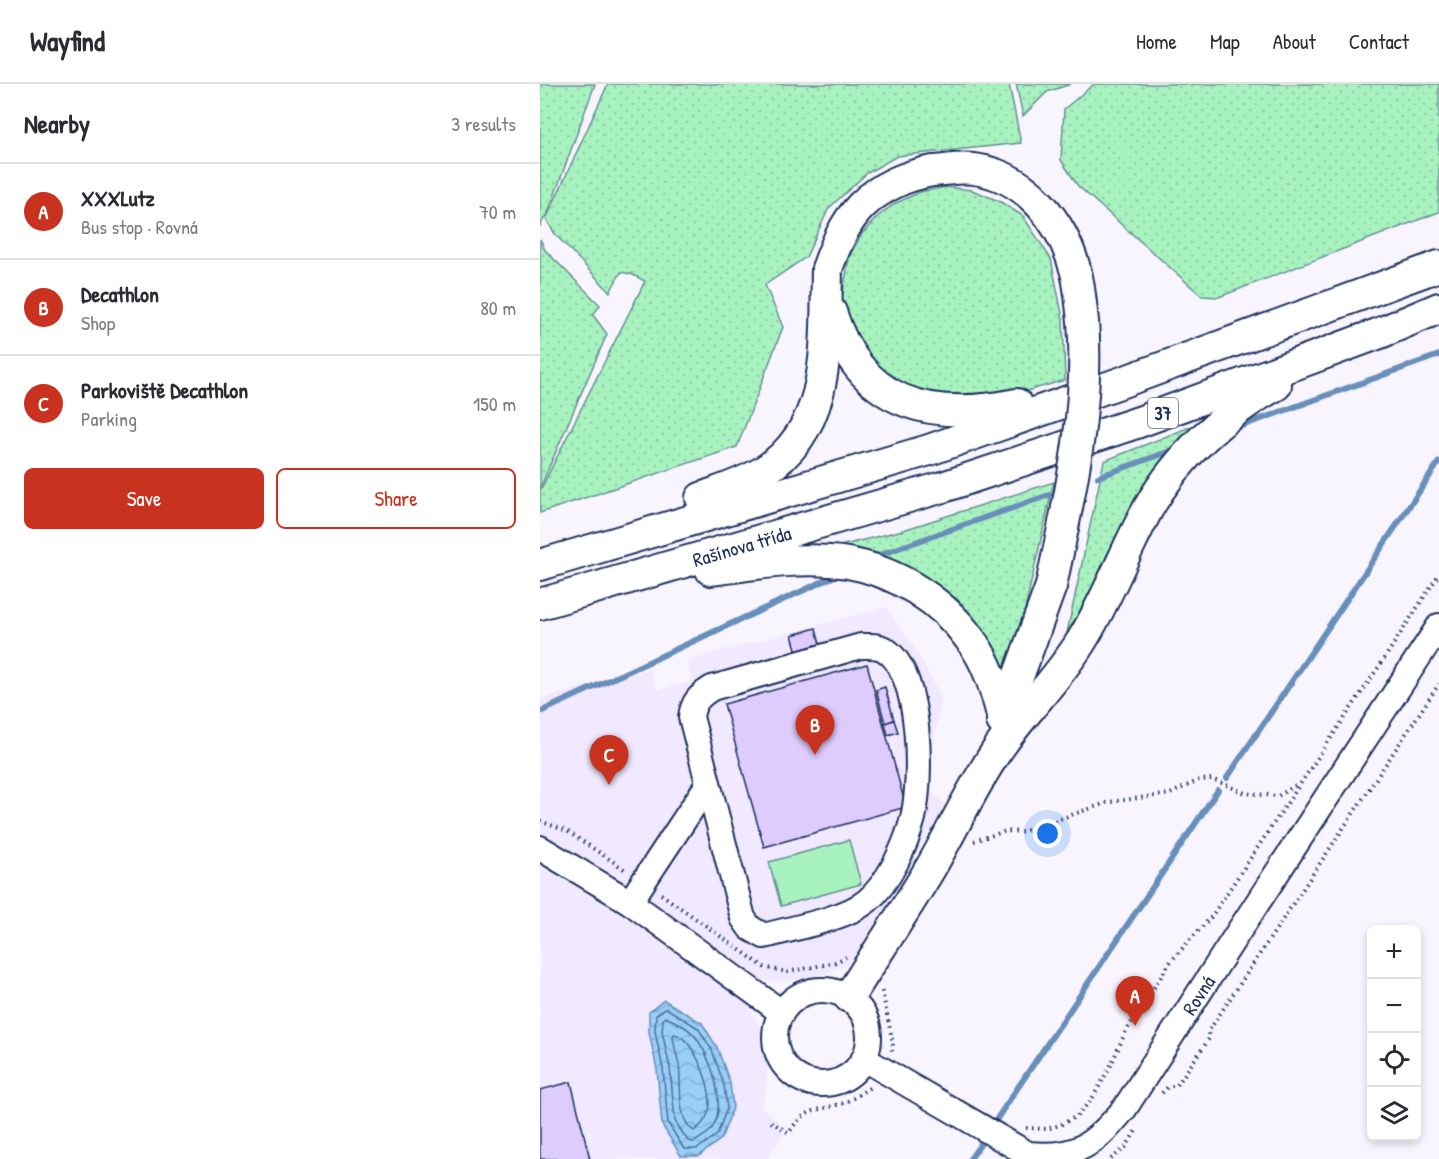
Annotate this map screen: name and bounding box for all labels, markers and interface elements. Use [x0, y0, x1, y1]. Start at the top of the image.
text: Wayfind [30, 22, 105, 60]
text: Home [1136, 27, 1177, 56]
text: Map [1210, 27, 1240, 56]
text: About [1273, 27, 1316, 56]
text: Contact [1349, 27, 1409, 56]
text: Nearby [24, 106, 90, 141]
text: 3 results [451, 110, 516, 137]
text: XXXLutz [81, 183, 155, 213]
text: A [39, 198, 48, 225]
text: 70 m [479, 198, 516, 225]
text: Bus stop · Rovná [81, 213, 198, 240]
text: Decathlon [81, 279, 159, 309]
text: B [38, 294, 49, 321]
text: 80 m [480, 294, 516, 321]
text: Shop [81, 309, 115, 336]
text: Parkoviště Decathlon [81, 375, 248, 405]
text: C [38, 390, 49, 417]
text: 150 m [473, 390, 516, 417]
road number: 37 [1148, 398, 1178, 428]
text: Parking [81, 405, 137, 432]
button: Save [24, 468, 264, 529]
button: Share [276, 468, 516, 529]
street label: Rašínova třída [689, 518, 794, 573]
pin: B [796, 706, 834, 755]
pin: C [590, 736, 628, 785]
your location [1033, 819, 1062, 848]
map controls [1367, 925, 1421, 1141]
button: + [1367, 925, 1421, 979]
street label: Rovná [1175, 970, 1221, 1020]
pin: A [1116, 976, 1154, 1026]
button: − [1367, 979, 1421, 1033]
button: locate [1367, 1033, 1421, 1087]
button: layers [1367, 1087, 1421, 1141]

